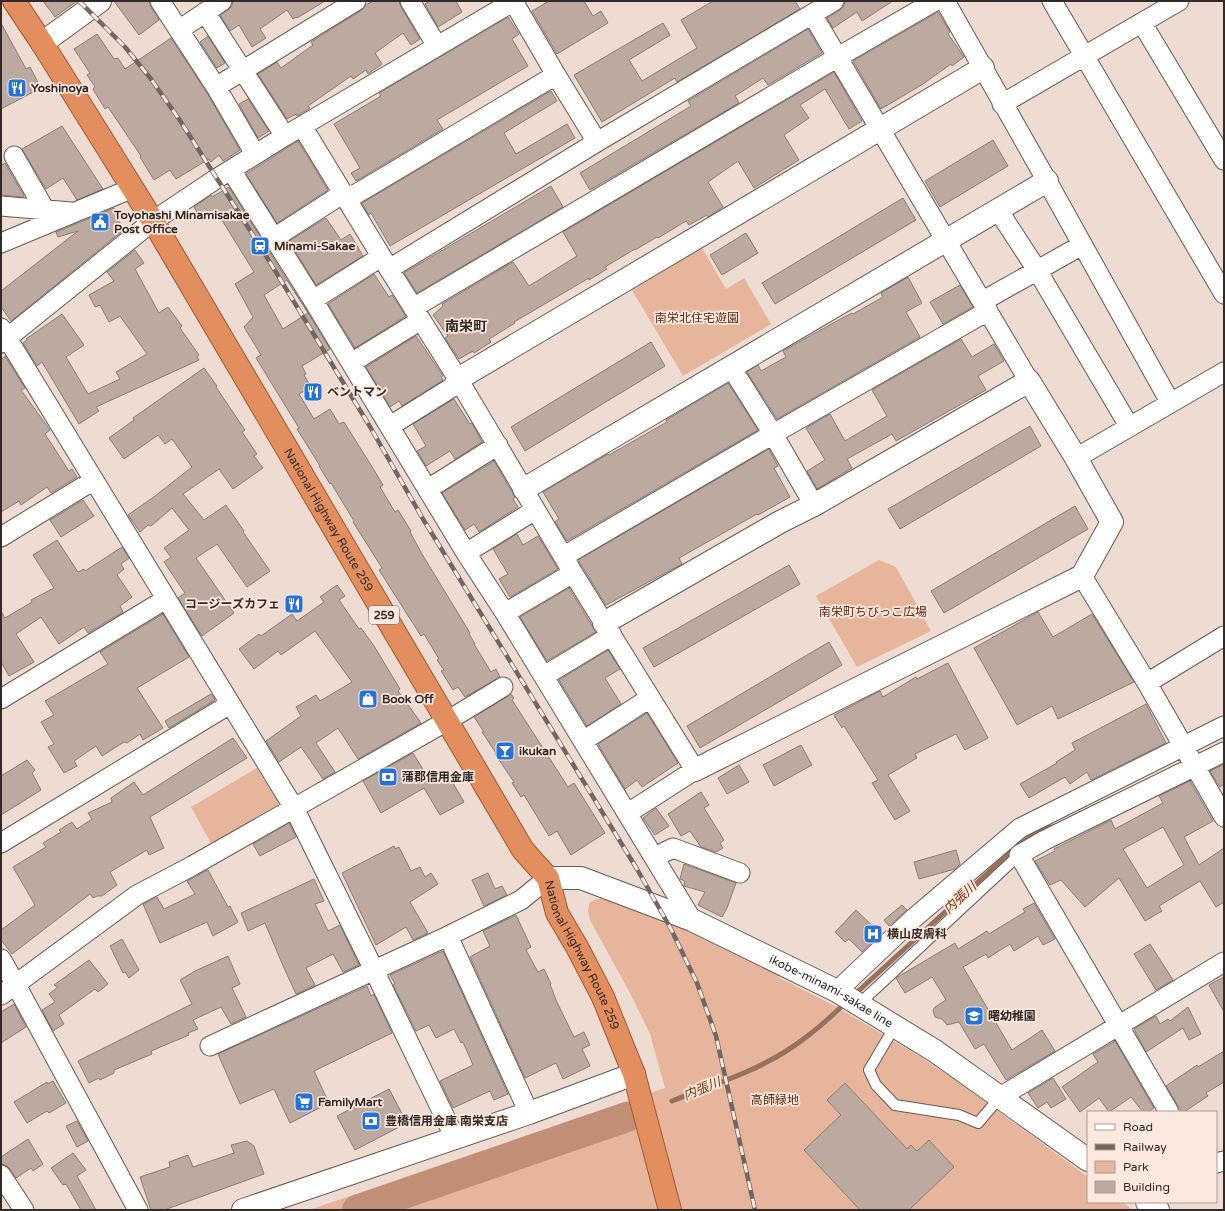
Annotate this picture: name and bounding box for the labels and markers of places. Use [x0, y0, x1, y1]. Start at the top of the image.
restaurant icon: Yoshinoya [6, 77, 28, 99]
place label: Yoshinoya [31, 81, 89, 96]
place label: Toyohashi Minamisakae Post Office [113, 208, 250, 236]
public building icon: Toyohashi Minamisakae Post Office [89, 211, 111, 233]
station icon: Minami-Sakae [249, 235, 271, 257]
place label: Minami-Sakae [274, 239, 355, 253]
restaurant icon: ベントマン [302, 381, 324, 403]
place label: ベントマン [327, 385, 387, 399]
restaurant icon: コージーズカフェ [283, 593, 305, 615]
place label: コージーズカフェ [185, 597, 280, 611]
shop icon: Book Off [357, 688, 379, 710]
place label: Book Off [382, 692, 434, 706]
bar icon: ikukan [494, 740, 516, 762]
place label: ikukan [519, 744, 556, 758]
bank icon: 蒲郡信用金庫 [377, 766, 399, 788]
place label: 蒲郡信用金庫 [402, 770, 474, 784]
hospital icon: 横山皮膚科 [862, 923, 884, 945]
place label: 横山皮膚科 [887, 927, 947, 941]
school or university icon: 曙幼稚園 [963, 1005, 985, 1027]
place label: 曙幼稚園 [988, 1009, 1036, 1023]
supermarket icon: FamilyMart [293, 1091, 315, 1113]
place label: FamilyMart [318, 1095, 382, 1110]
bank icon: 豊橋信用金庫 南栄支店 [360, 1110, 382, 1132]
place label: 豊橋信用金庫 南栄支店 [385, 1114, 508, 1128]

